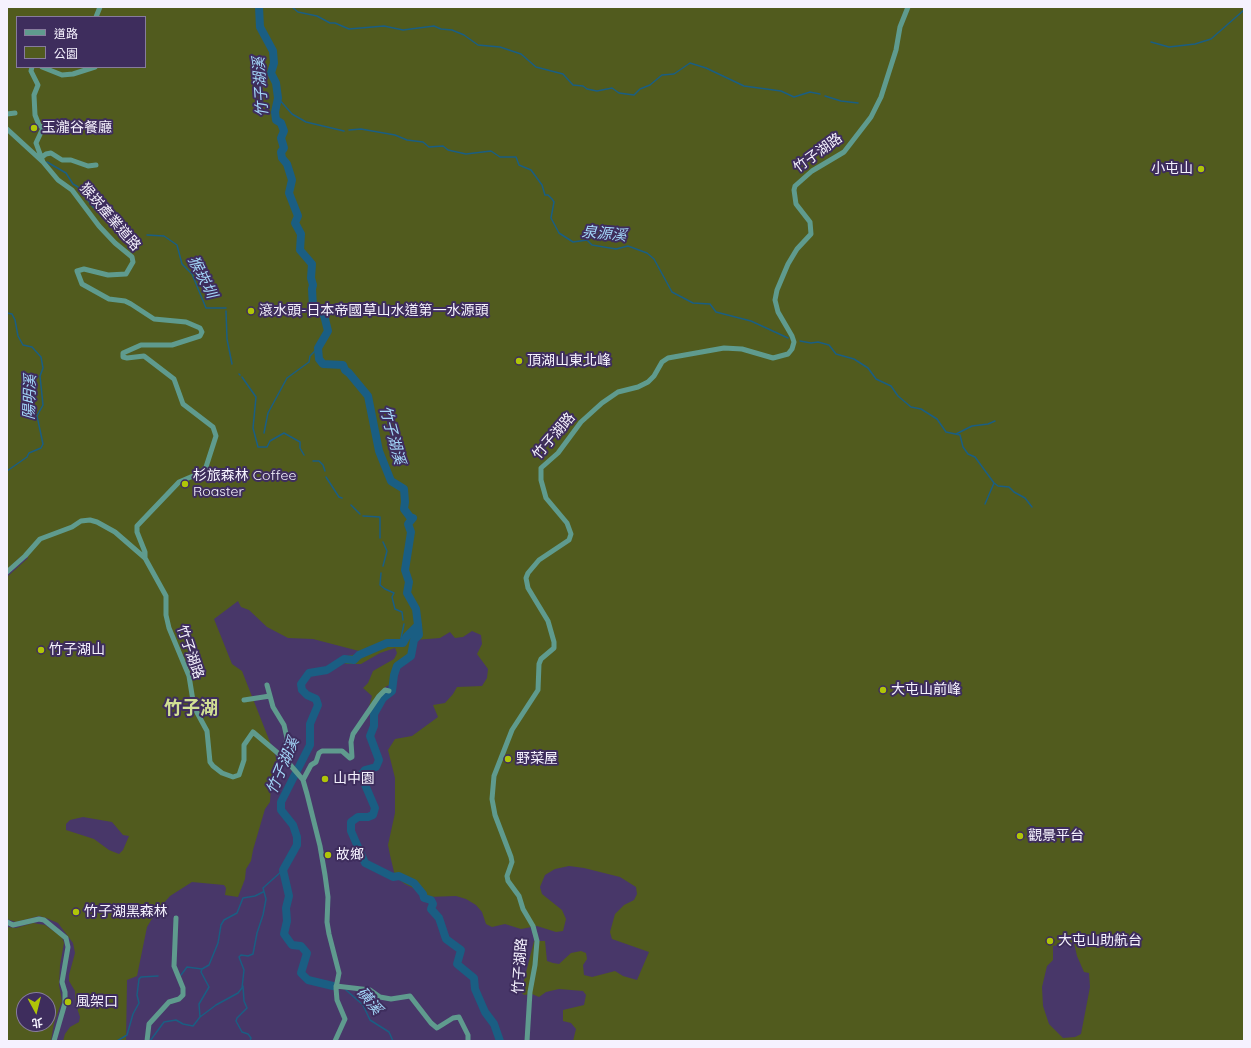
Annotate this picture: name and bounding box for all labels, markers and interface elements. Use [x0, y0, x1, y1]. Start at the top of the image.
legend [16, 16, 146, 68]
text: 道路 [54, 26, 78, 41]
text: 公園 [54, 46, 78, 61]
water label: 竹子湖溪 [250, 56, 272, 118]
place label: 玉瀧谷餐廳 [42, 120, 112, 136]
marker: 玉瀧谷餐廳 [29, 123, 39, 133]
street label: 竹子湖路 [790, 130, 846, 176]
place label: 小屯山 [1151, 161, 1193, 177]
marker: 小屯山 [1196, 164, 1206, 174]
street label: 猴崁產業道路 [76, 180, 144, 254]
water label: 泉源溪 [581, 223, 627, 245]
water label: 猴崁圳 [184, 253, 220, 301]
place label: 滾水頭-日本帝國草山水道第一水源頭 [259, 303, 488, 319]
marker: 滾水頭-日本帝國草山水道第一水源頭 [246, 306, 256, 316]
place label: 頂湖山東北峰 [527, 353, 611, 369]
marker: 頂湖山東北峰 [514, 356, 524, 366]
water label: 陽明溪 [20, 374, 40, 420]
water label: 竹子湖溪 [376, 404, 408, 466]
street label: 竹子湖路 [529, 409, 579, 463]
place label: 杉旅森林 Coffee Roaster [193, 468, 296, 500]
marker: 杉旅森林 Coffee Roaster [180, 479, 190, 489]
street label: 竹子湖路 [173, 623, 207, 681]
place label: 竹子湖山 [49, 642, 105, 658]
marker: 竹子湖山 [36, 645, 46, 655]
place label: 大屯山前峰 [891, 682, 961, 698]
marker: 大屯山前峰 [878, 685, 888, 695]
district label: 竹子湖 [164, 698, 218, 720]
water label: 竹子湖溪 [263, 735, 303, 797]
place label: 野菜屋 [516, 751, 558, 767]
marker: 野菜屋 [503, 754, 513, 764]
place label: 山中園 [333, 771, 375, 787]
marker: 山中園 [320, 774, 330, 784]
place label: 觀景平台 [1028, 828, 1084, 844]
marker: 觀景平台 [1015, 831, 1025, 841]
place label: 故鄉 [336, 847, 364, 863]
marker: 故鄉 [323, 850, 333, 860]
place label: 竹子湖黑森林 [84, 904, 168, 920]
marker: 竹子湖黑森林 [71, 907, 81, 917]
place label: 大屯山助航台 [1058, 933, 1142, 949]
marker: 大屯山助航台 [1045, 936, 1055, 946]
street label: 竹子湖路 [510, 937, 530, 995]
water label: 磺溪 [352, 984, 386, 1018]
north arrow [16, 992, 56, 1032]
place label: 風架口 [76, 994, 118, 1010]
marker: 風架口 [63, 997, 73, 1007]
text: 北 [31, 1015, 44, 1031]

